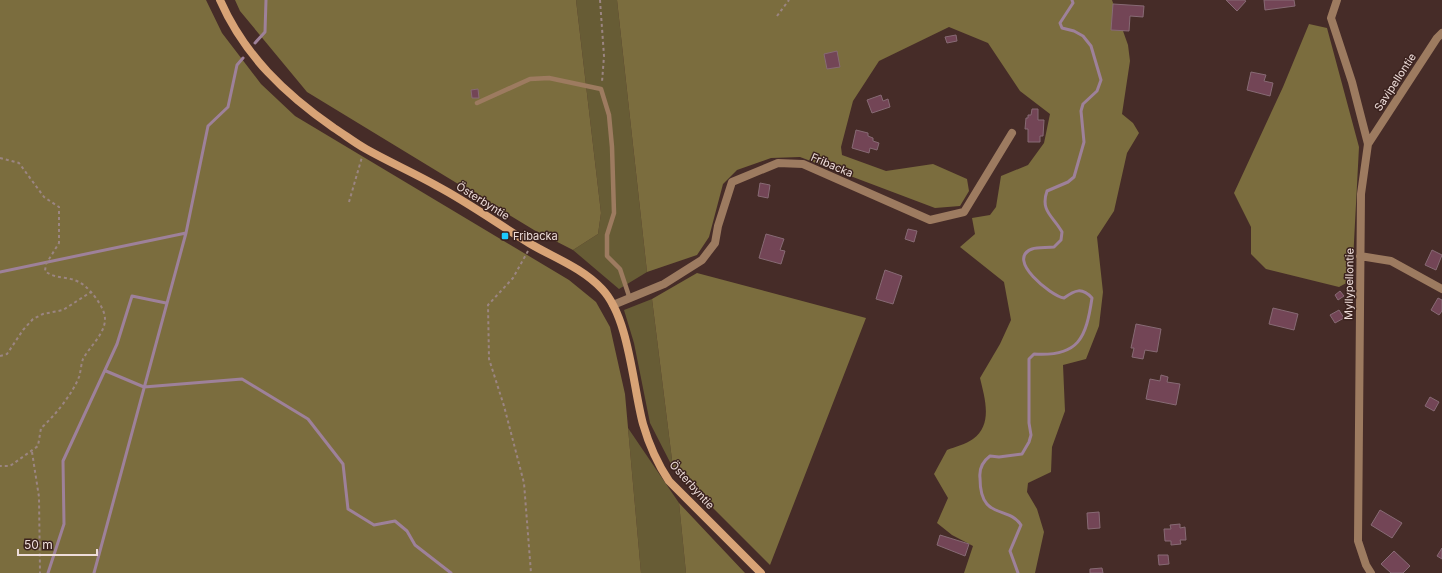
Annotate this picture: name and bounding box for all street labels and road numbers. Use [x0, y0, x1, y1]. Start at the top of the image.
street label: Savipellontie [1371, 50, 1419, 114]
street label: Fribacka [809, 150, 855, 180]
street label: Österbyntie [454, 179, 512, 223]
street label: Myllypellontie [1341, 248, 1357, 320]
street label: Österbyntie [667, 458, 717, 512]

